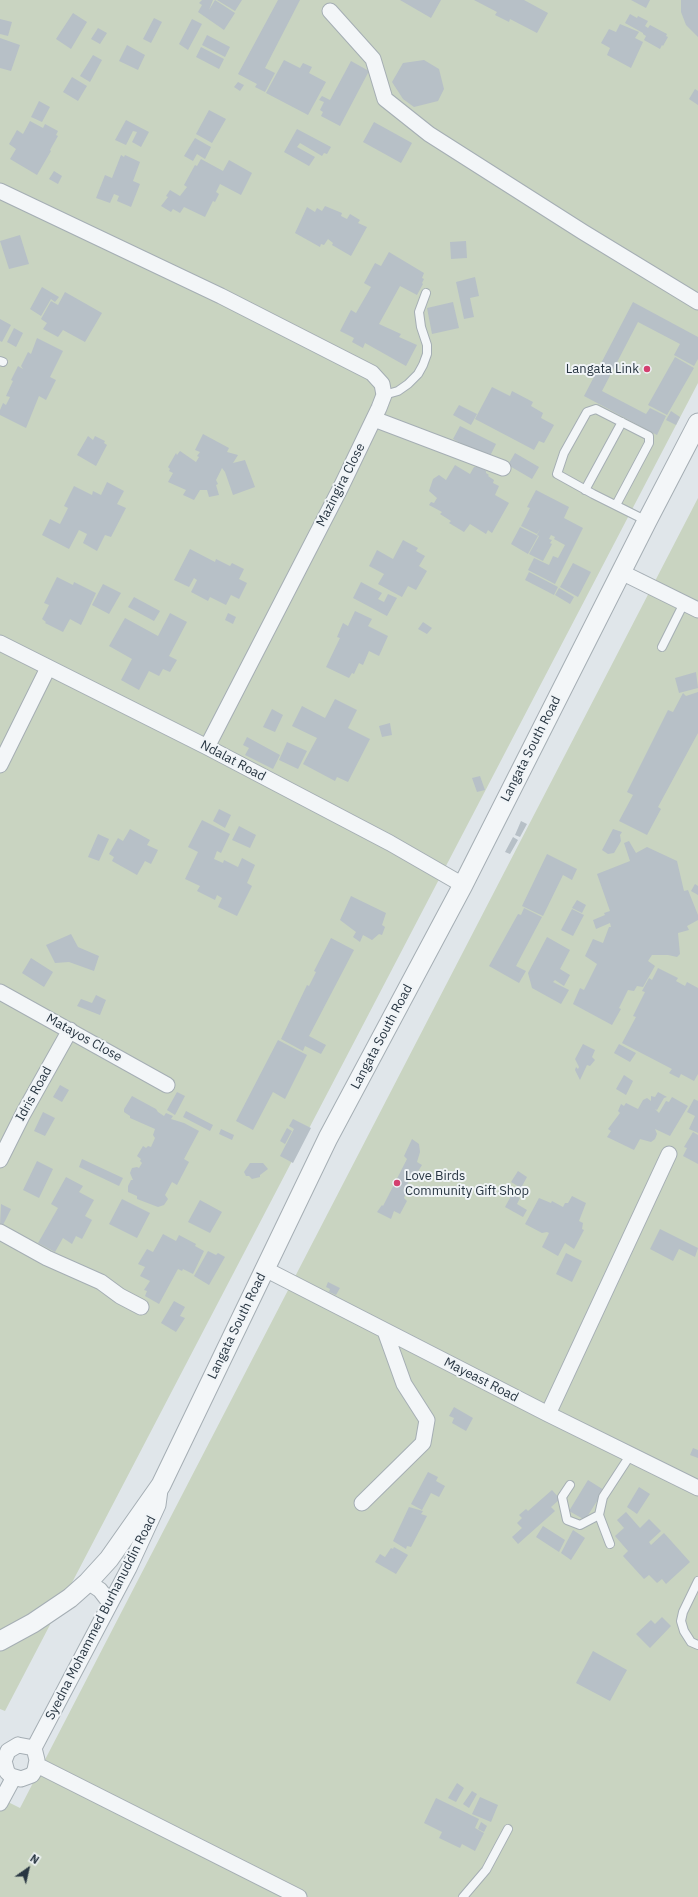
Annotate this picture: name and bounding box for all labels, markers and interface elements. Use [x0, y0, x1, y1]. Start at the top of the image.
place label: Langata Link [566, 361, 639, 377]
marker: Langata Link [642, 364, 652, 374]
street label: Mazingira Close [313, 441, 369, 529]
street label: Langata South Road [498, 694, 564, 804]
street label: Ndalat Road [198, 737, 268, 785]
street label: Langata South Road [348, 982, 416, 1092]
street label: Matayos Close [43, 1011, 125, 1065]
street label: Idris Road [13, 1064, 55, 1124]
place label: Love Birds Community Gift Shop [405, 1168, 529, 1199]
marker: Love Birds Community Gift Shop [392, 1178, 402, 1188]
street label: Langata South Road [205, 1270, 269, 1382]
street label: Mayeast Road [441, 1355, 521, 1405]
street label: Syedna Mohammed Burhanuddin Road [43, 1513, 159, 1723]
north arrow [8, 1849, 48, 1889]
text: N [27, 1851, 42, 1867]

